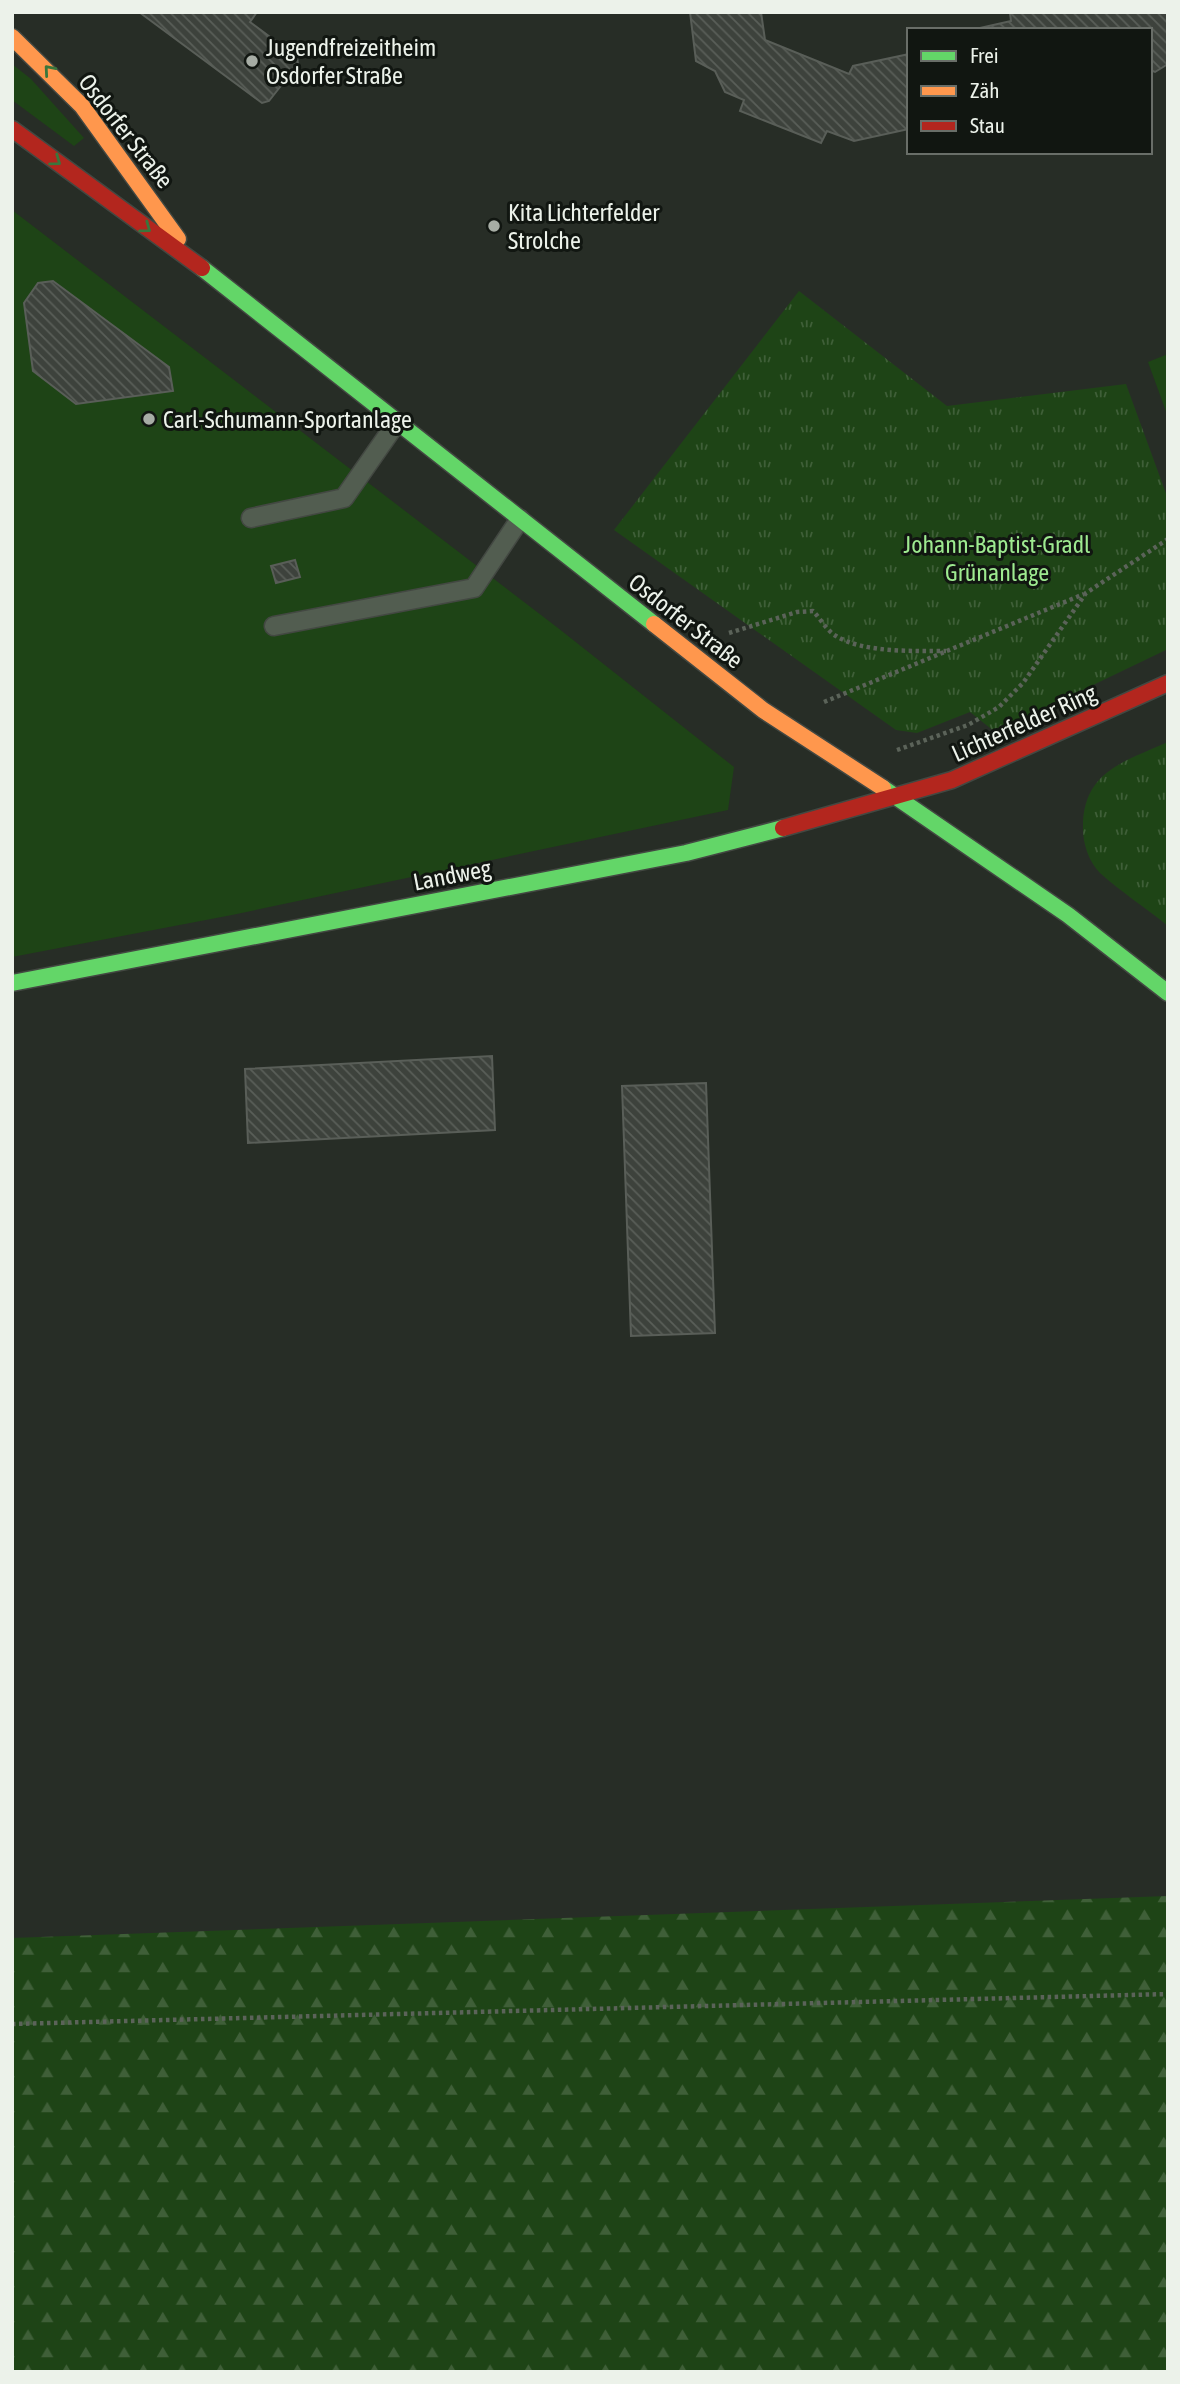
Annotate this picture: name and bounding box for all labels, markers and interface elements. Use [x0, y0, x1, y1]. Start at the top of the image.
legend [907, 28, 1152, 154]
place label: Jugendfreizeitheim Osdorfer Straße [266, 34, 436, 89]
text: Frei [970, 43, 999, 67]
marker: Jugendfreizeitheim Osdorfer Straße [244, 53, 260, 69]
one-way arrow [45, 66, 57, 79]
street label: Osdorfer Straße [73, 69, 179, 193]
text: Zäh [970, 78, 999, 102]
text: Stau [970, 113, 1005, 137]
one-way arrow [48, 153, 61, 166]
place label: Kita Lichterfelder Strolche [508, 199, 660, 254]
marker: Kita Lichterfelder Strolche [486, 218, 502, 234]
one-way arrow [139, 219, 151, 232]
place label: Carl-Schumann-Sportanlage [163, 406, 412, 433]
marker: Carl-Schumann-Sportanlage [141, 411, 157, 427]
park label: Johann-Baptist-Gradl Grünanlage [904, 531, 1091, 586]
street label: Osdorfer Straße [624, 568, 748, 674]
street label: Lichterfelder Ring [947, 679, 1101, 767]
street label: Landweg [411, 854, 494, 896]

